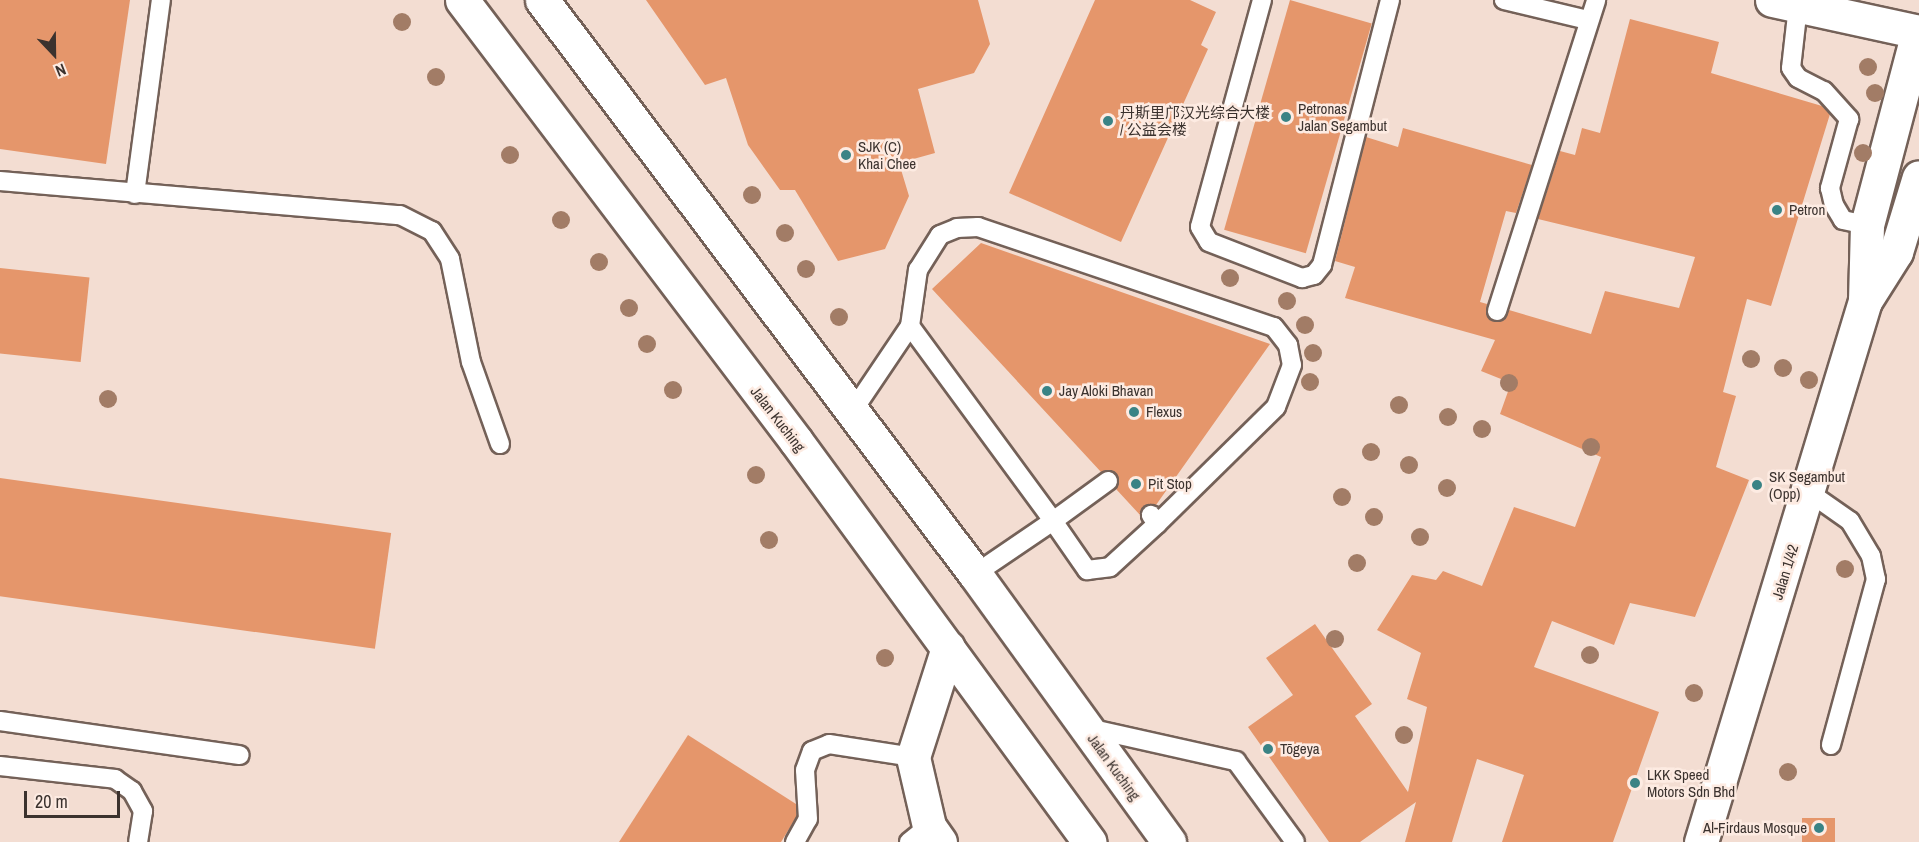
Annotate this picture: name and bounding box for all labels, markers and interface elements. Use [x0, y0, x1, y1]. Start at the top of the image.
north arrow [24, 24, 84, 84]
text: N [52, 59, 69, 83]
place label: Petronas Jalan Segambut [1298, 99, 1387, 134]
place label: 丹斯里邝汉光综合大楼 / 公益会楼 [1120, 103, 1270, 138]
marker: Petronas Jalan Segambut [1279, 110, 1293, 124]
marker: 丹斯里邝汉光综合大楼 / 公益会楼 [1101, 114, 1115, 128]
place label: SJK (C) Khai Chee [858, 137, 916, 172]
marker: SJK (C) Khai Chee [839, 148, 853, 162]
place label: Petron [1789, 201, 1825, 219]
marker: Petron [1770, 203, 1784, 217]
place label: Jay Aloki Bhavan [1059, 382, 1154, 400]
street label: Jalan Kuching [747, 383, 809, 455]
marker: Jay Aloki Bhavan [1040, 384, 1054, 398]
place label: Flexus [1146, 403, 1182, 421]
marker: Flexus [1127, 405, 1141, 419]
place label: SK Segambut (Opp) [1769, 467, 1845, 502]
place label: Pit Stop [1148, 475, 1192, 493]
marker: Pit Stop [1129, 477, 1143, 491]
marker: SK Segambut (Opp) [1750, 478, 1764, 492]
street label: Jalan 1/42 [1768, 542, 1802, 602]
street label: Jalan Kuching [1084, 730, 1144, 804]
place label: Tōgeya [1280, 740, 1320, 758]
marker: Tōgeya [1261, 742, 1275, 756]
place label: LKK Speed Motors Sdn Bhd [1647, 765, 1735, 800]
marker: LKK Speed Motors Sdn Bhd [1628, 776, 1642, 790]
scale bar [27, 779, 123, 817]
text: 20 m [35, 789, 68, 814]
place label: Al-Firdaus Mosque [1703, 819, 1807, 837]
marker: Al-Firdaus Mosque [1812, 821, 1826, 835]

